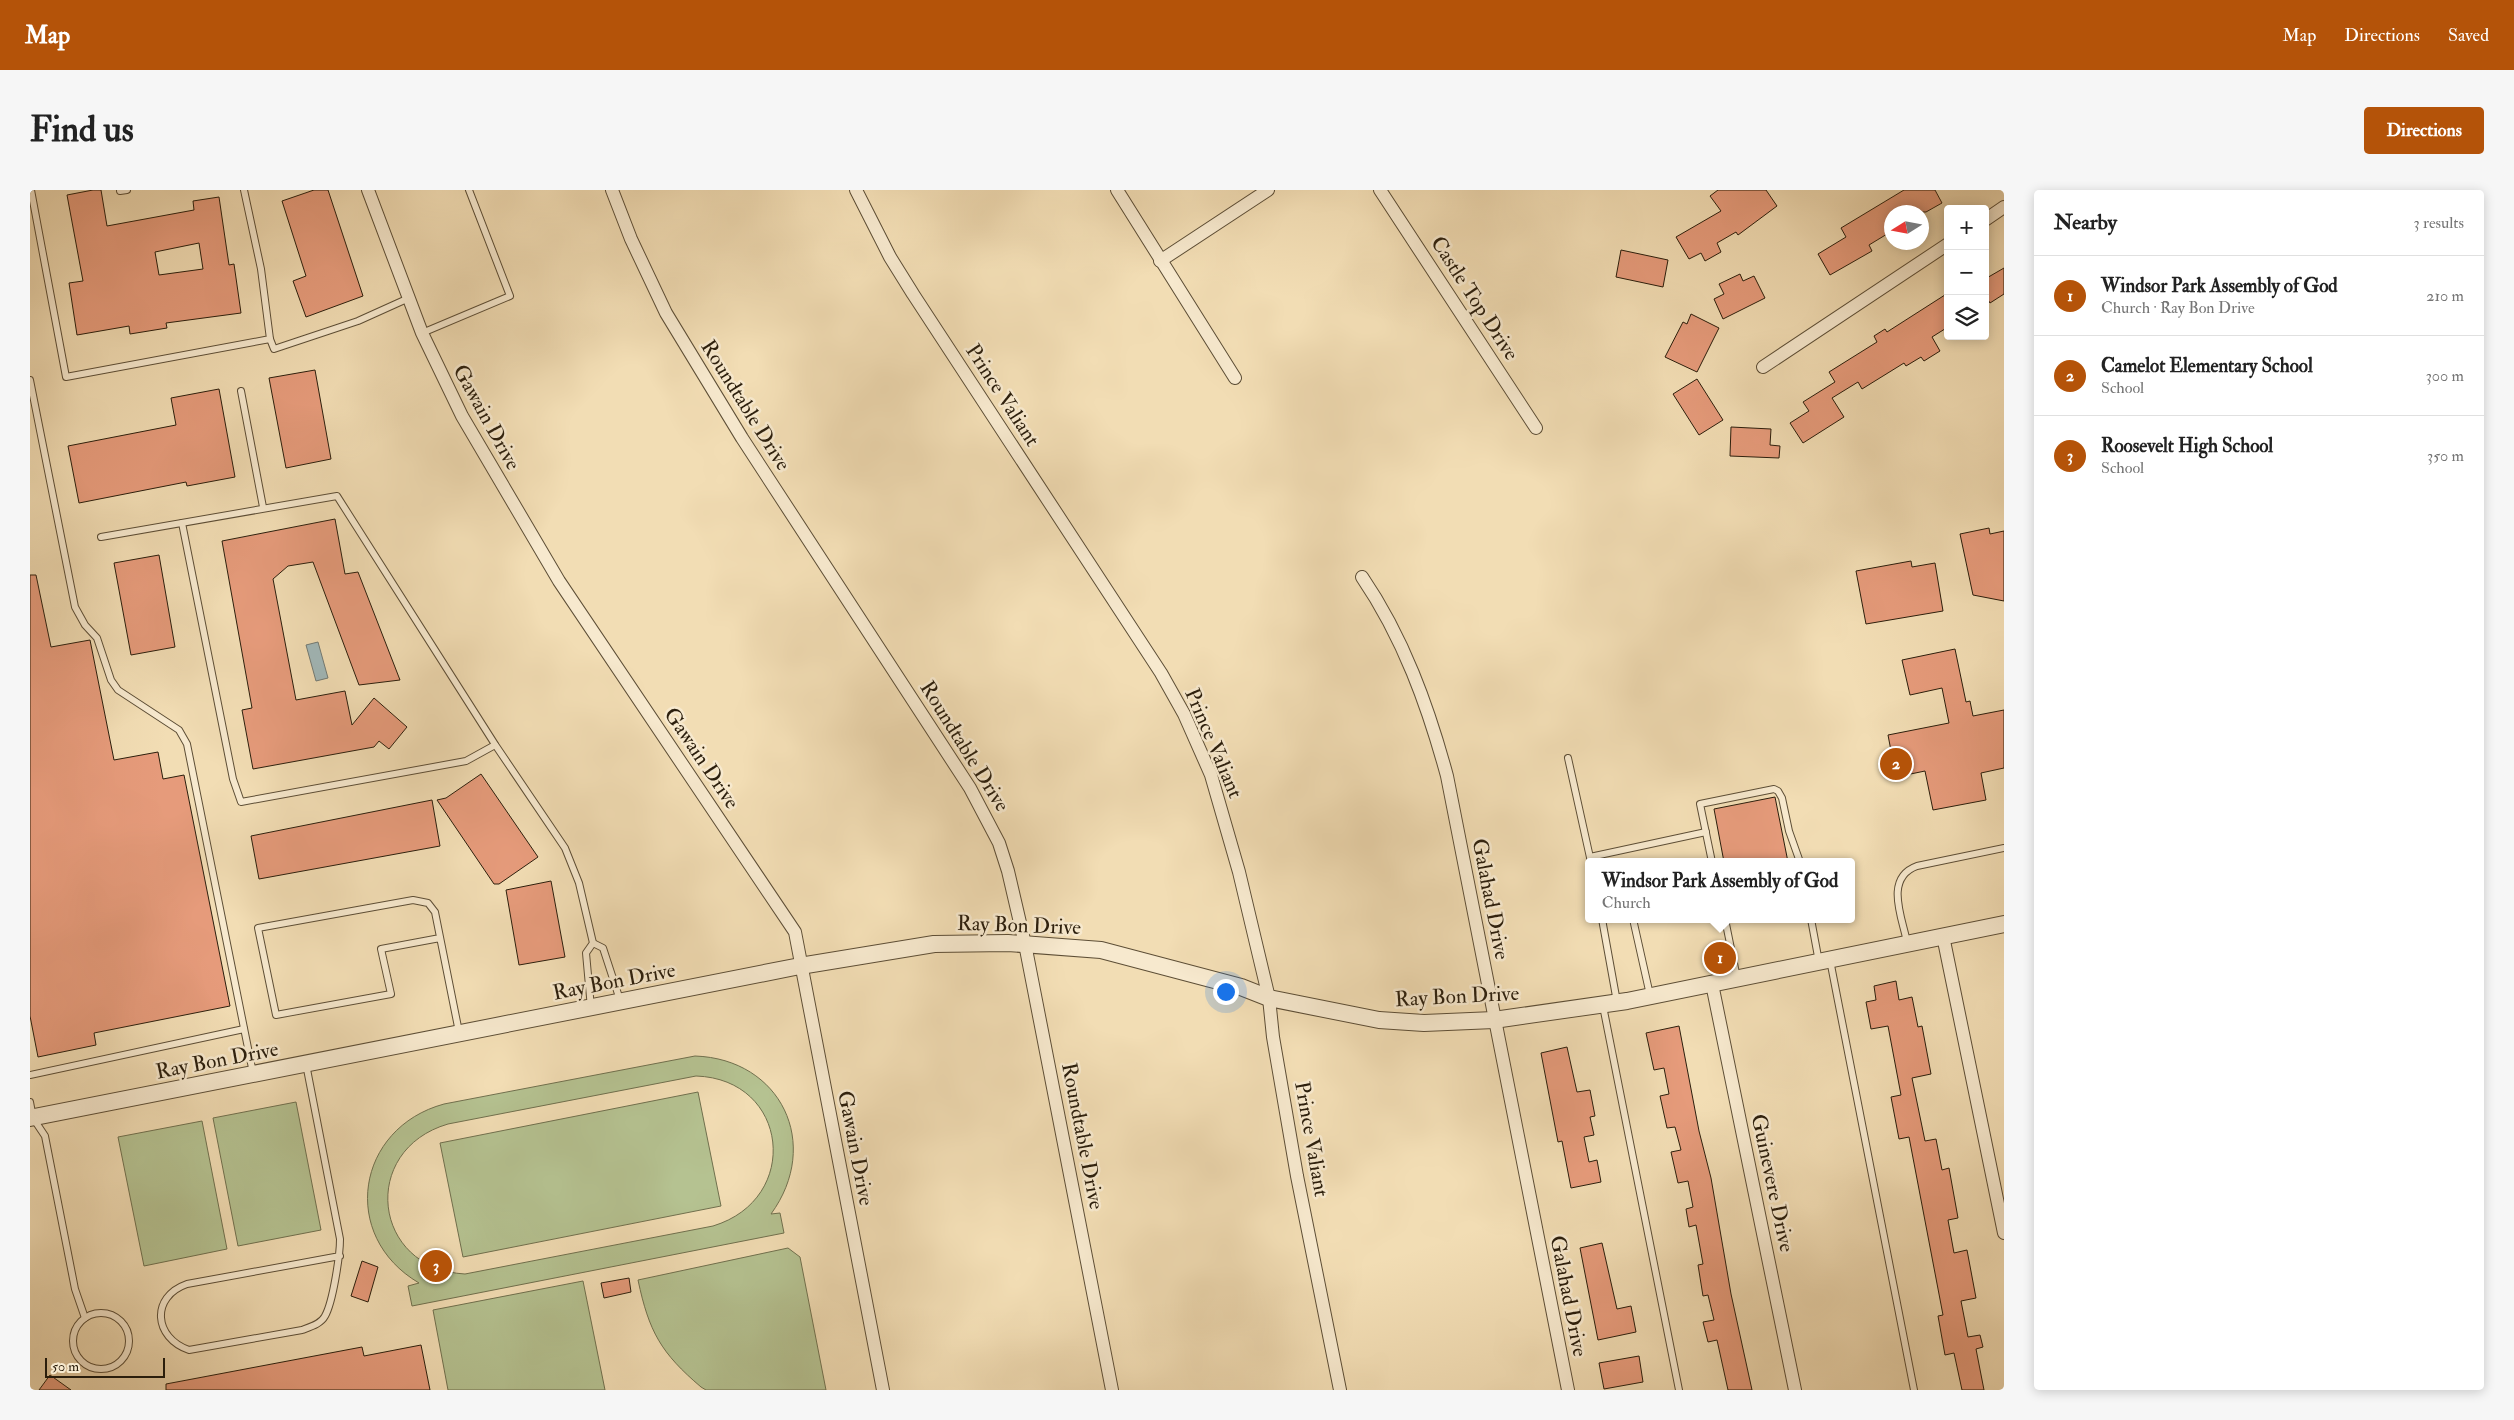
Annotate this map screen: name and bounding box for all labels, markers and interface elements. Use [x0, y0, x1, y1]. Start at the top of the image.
text: Map [25, 20, 70, 51]
text: Map [2283, 24, 2316, 47]
text: Directions [2344, 24, 2420, 47]
text: Saved [2448, 24, 2489, 47]
button: Directions [2364, 107, 2484, 154]
text: Find us [30, 108, 134, 152]
north arrow [1884, 205, 1929, 250]
map controls [1944, 205, 1989, 340]
button: + [1944, 205, 1989, 250]
text: Nearby [2054, 209, 2117, 236]
text: 3 results [2413, 213, 2464, 233]
street label: Castle Top Drive [1424, 231, 1525, 366]
button: − [1944, 250, 1989, 295]
text: Windsor Park Assembly of God [2101, 274, 2338, 298]
text: 1 [2067, 286, 2073, 306]
text: 210 m [2426, 286, 2464, 306]
button: layers [1944, 295, 1989, 340]
text: Church · Ray Bon Drive [2101, 298, 2255, 318]
street label: Roundtable Drive [695, 335, 797, 476]
street label: Prince Valiant [959, 339, 1046, 452]
text: Camelot Elementary School [2101, 354, 2313, 378]
street label: Gawain Drive [447, 360, 527, 475]
text: 2 [2066, 366, 2074, 386]
text: 300 m [2426, 366, 2464, 386]
text: School [2101, 378, 2144, 398]
text: Roosevelt High School [2101, 434, 2273, 458]
text: 3 [2067, 446, 2073, 466]
text: 350 m [2427, 446, 2464, 466]
text: School [2101, 458, 2144, 478]
street label: Roundtable Drive [914, 676, 1016, 817]
street label: Prince Valiant [1178, 684, 1249, 802]
street label: Gawain Drive [658, 702, 745, 814]
pin: 2 [1880, 745, 1912, 783]
street label: Galahad Drive [1466, 836, 1516, 962]
popup [1585, 858, 1855, 923]
text: Windsor Park Assembly of God [1602, 869, 1838, 893]
text: Church [1602, 893, 1651, 913]
street label: Ray Bon Drive [956, 910, 1082, 941]
pin: 1 [1704, 939, 1736, 977]
street label: Ray Bon Drive [550, 956, 678, 1007]
your location [1213, 979, 1239, 1005]
street label: Ray Bon Drive [1394, 980, 1520, 1013]
street label: Ray Bon Drive [153, 1035, 281, 1086]
street label: Roundtable Drive [1055, 1060, 1110, 1212]
street label: Prince Valiant [1288, 1079, 1335, 1199]
street label: Gawain Drive [831, 1088, 880, 1208]
street label: Guinevere Drive [1745, 1112, 1800, 1255]
street label: Galahad Drive [1544, 1233, 1594, 1359]
pin: 3 [420, 1247, 452, 1285]
scale bar [45, 1355, 165, 1378]
text: 50 m [52, 1358, 79, 1375]

